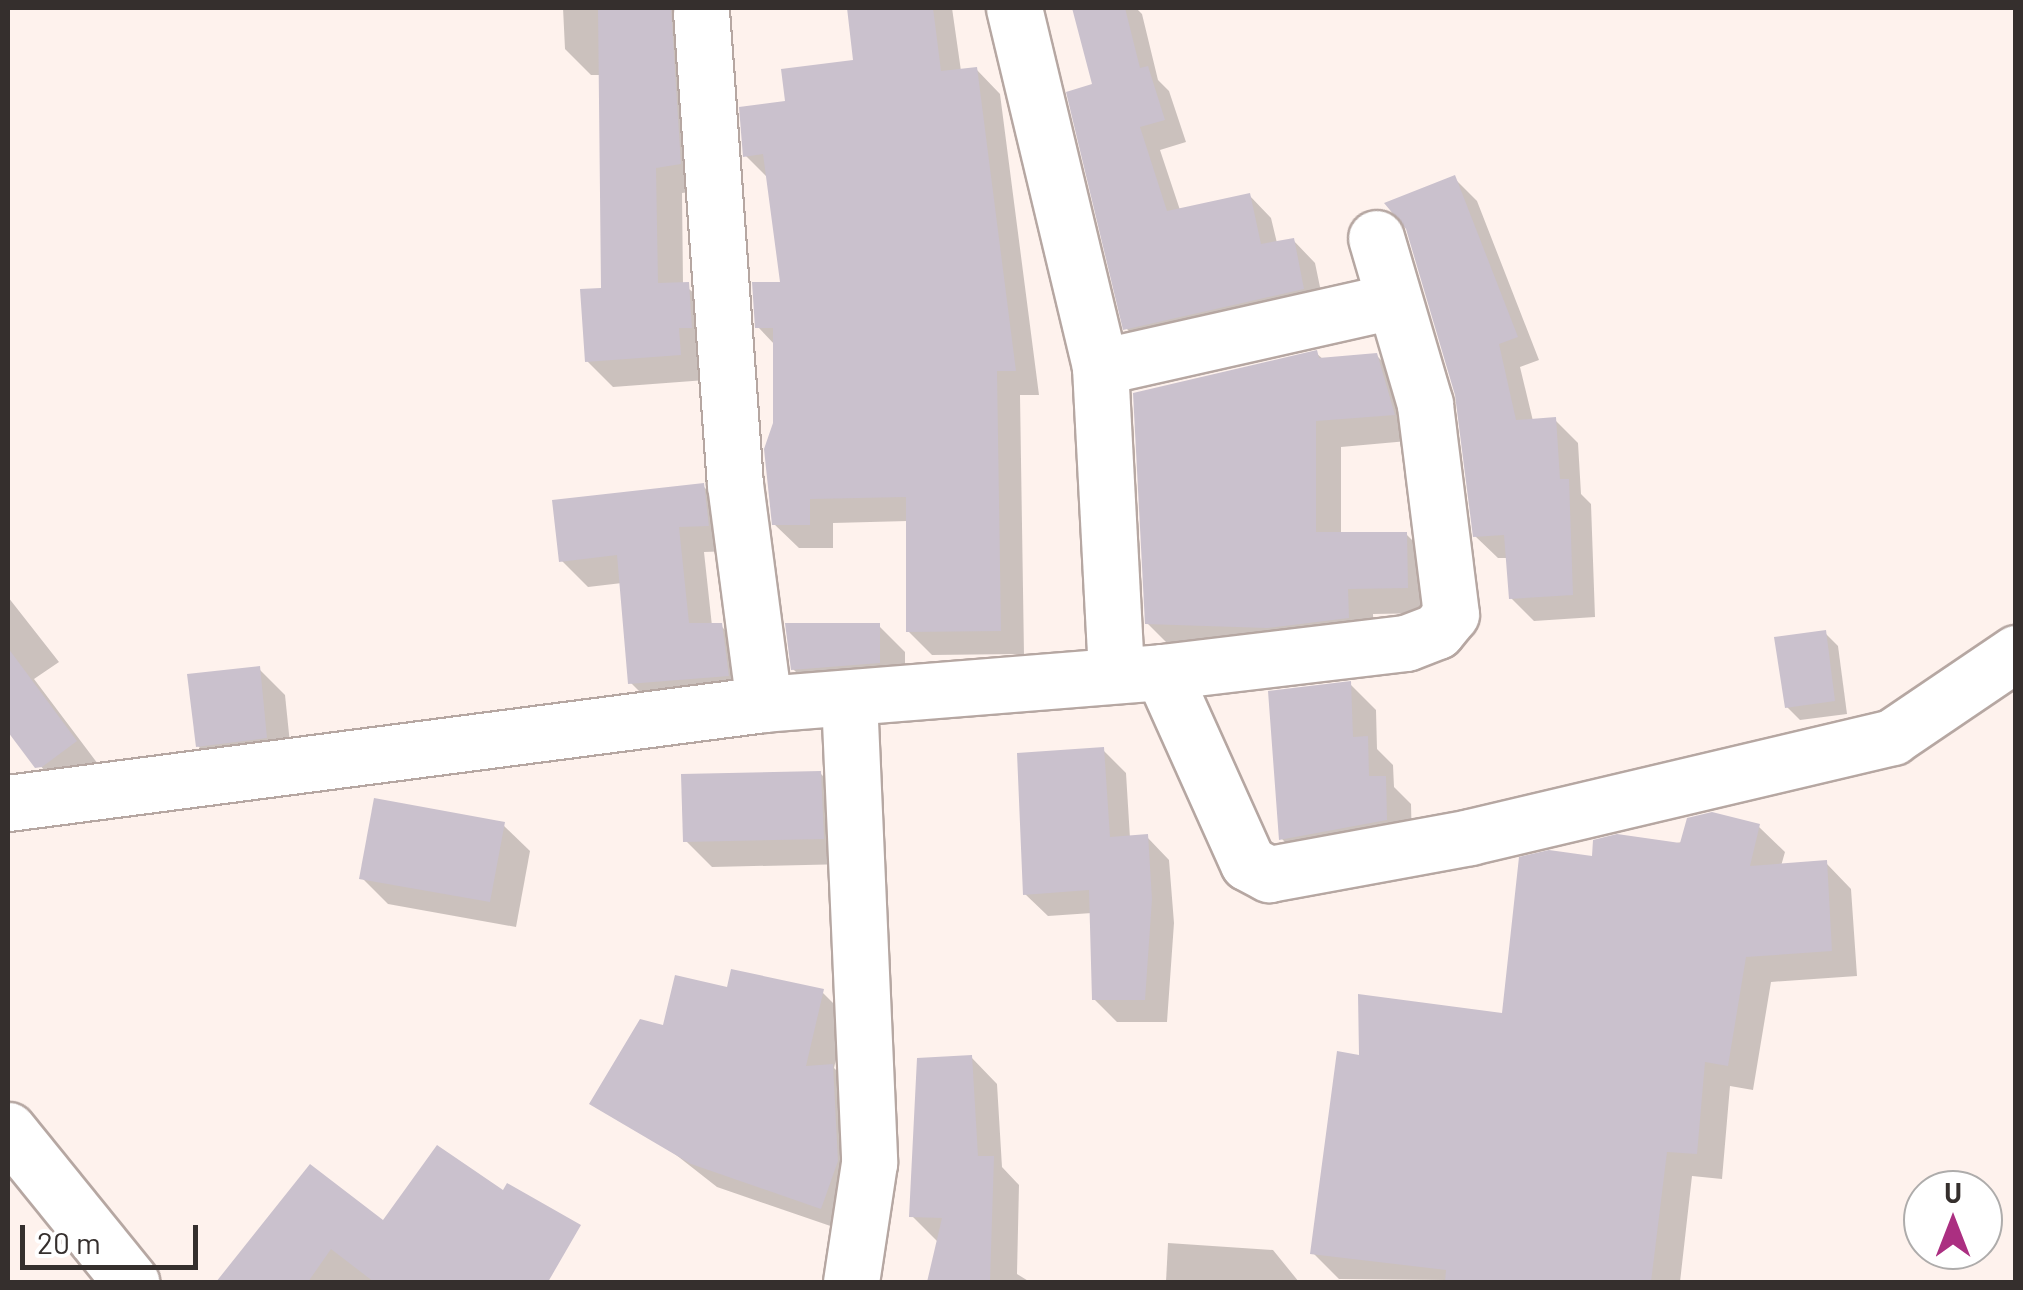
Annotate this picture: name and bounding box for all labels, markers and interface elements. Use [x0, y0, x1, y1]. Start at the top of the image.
north arrow [1903, 1170, 2003, 1270]
text: U [1944, 1175, 1962, 1209]
scale bar [25, 1205, 202, 1267]
text: 20 m [37, 1224, 101, 1260]

